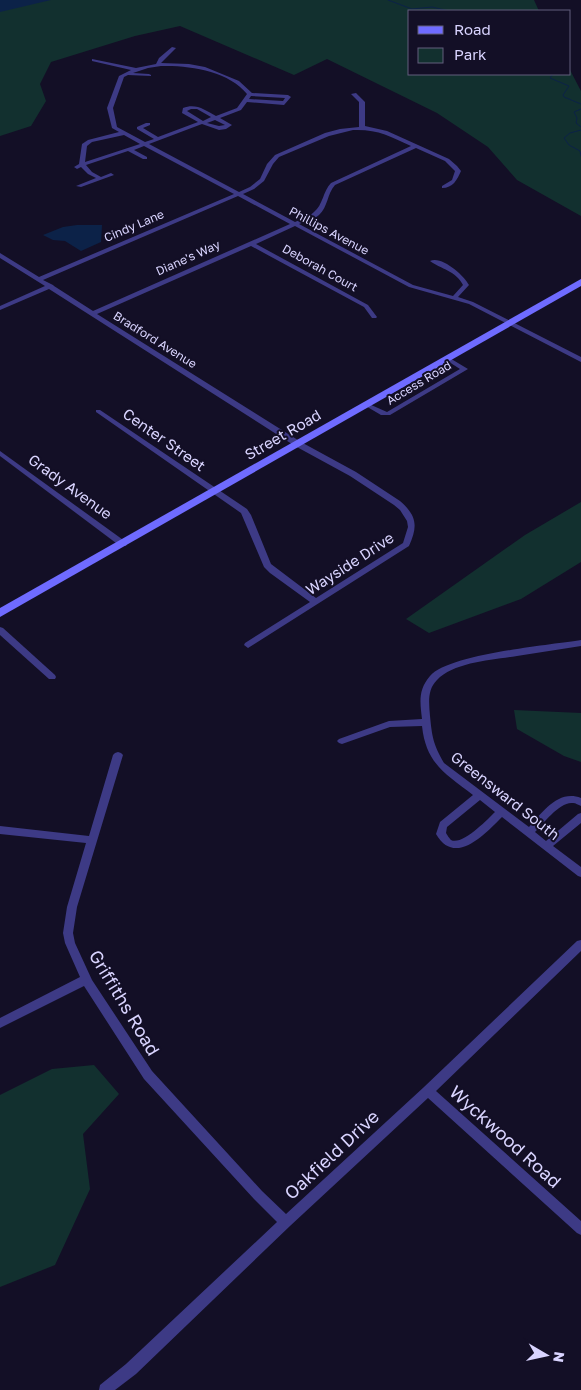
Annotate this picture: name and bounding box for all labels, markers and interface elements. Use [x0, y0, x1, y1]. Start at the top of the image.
legend [408, 10, 571, 75]
text: Road [454, 20, 491, 38]
text: Park [454, 45, 487, 63]
street label: Phillips Avenue [287, 203, 372, 258]
street label: Cindy Lane [101, 206, 166, 245]
street label: Diane's Way [153, 237, 223, 278]
street label: Deborah Court [280, 241, 361, 295]
street label: Bradford Avenue [111, 308, 200, 371]
street label: Access Road [384, 357, 454, 408]
street label: Center Street [120, 404, 209, 474]
street label: Street Road [241, 405, 324, 463]
street label: Grady Avenue [25, 450, 116, 523]
street label: Wayside Drive [302, 528, 397, 598]
street label: Greensward South [448, 747, 563, 843]
street label: Griffiths Road [85, 946, 165, 1059]
street label: Wyckwood Road [445, 1080, 566, 1192]
street label: Oakfield Drive [279, 1105, 383, 1204]
north arrow [521, 1330, 571, 1380]
text: N [550, 1351, 569, 1364]

